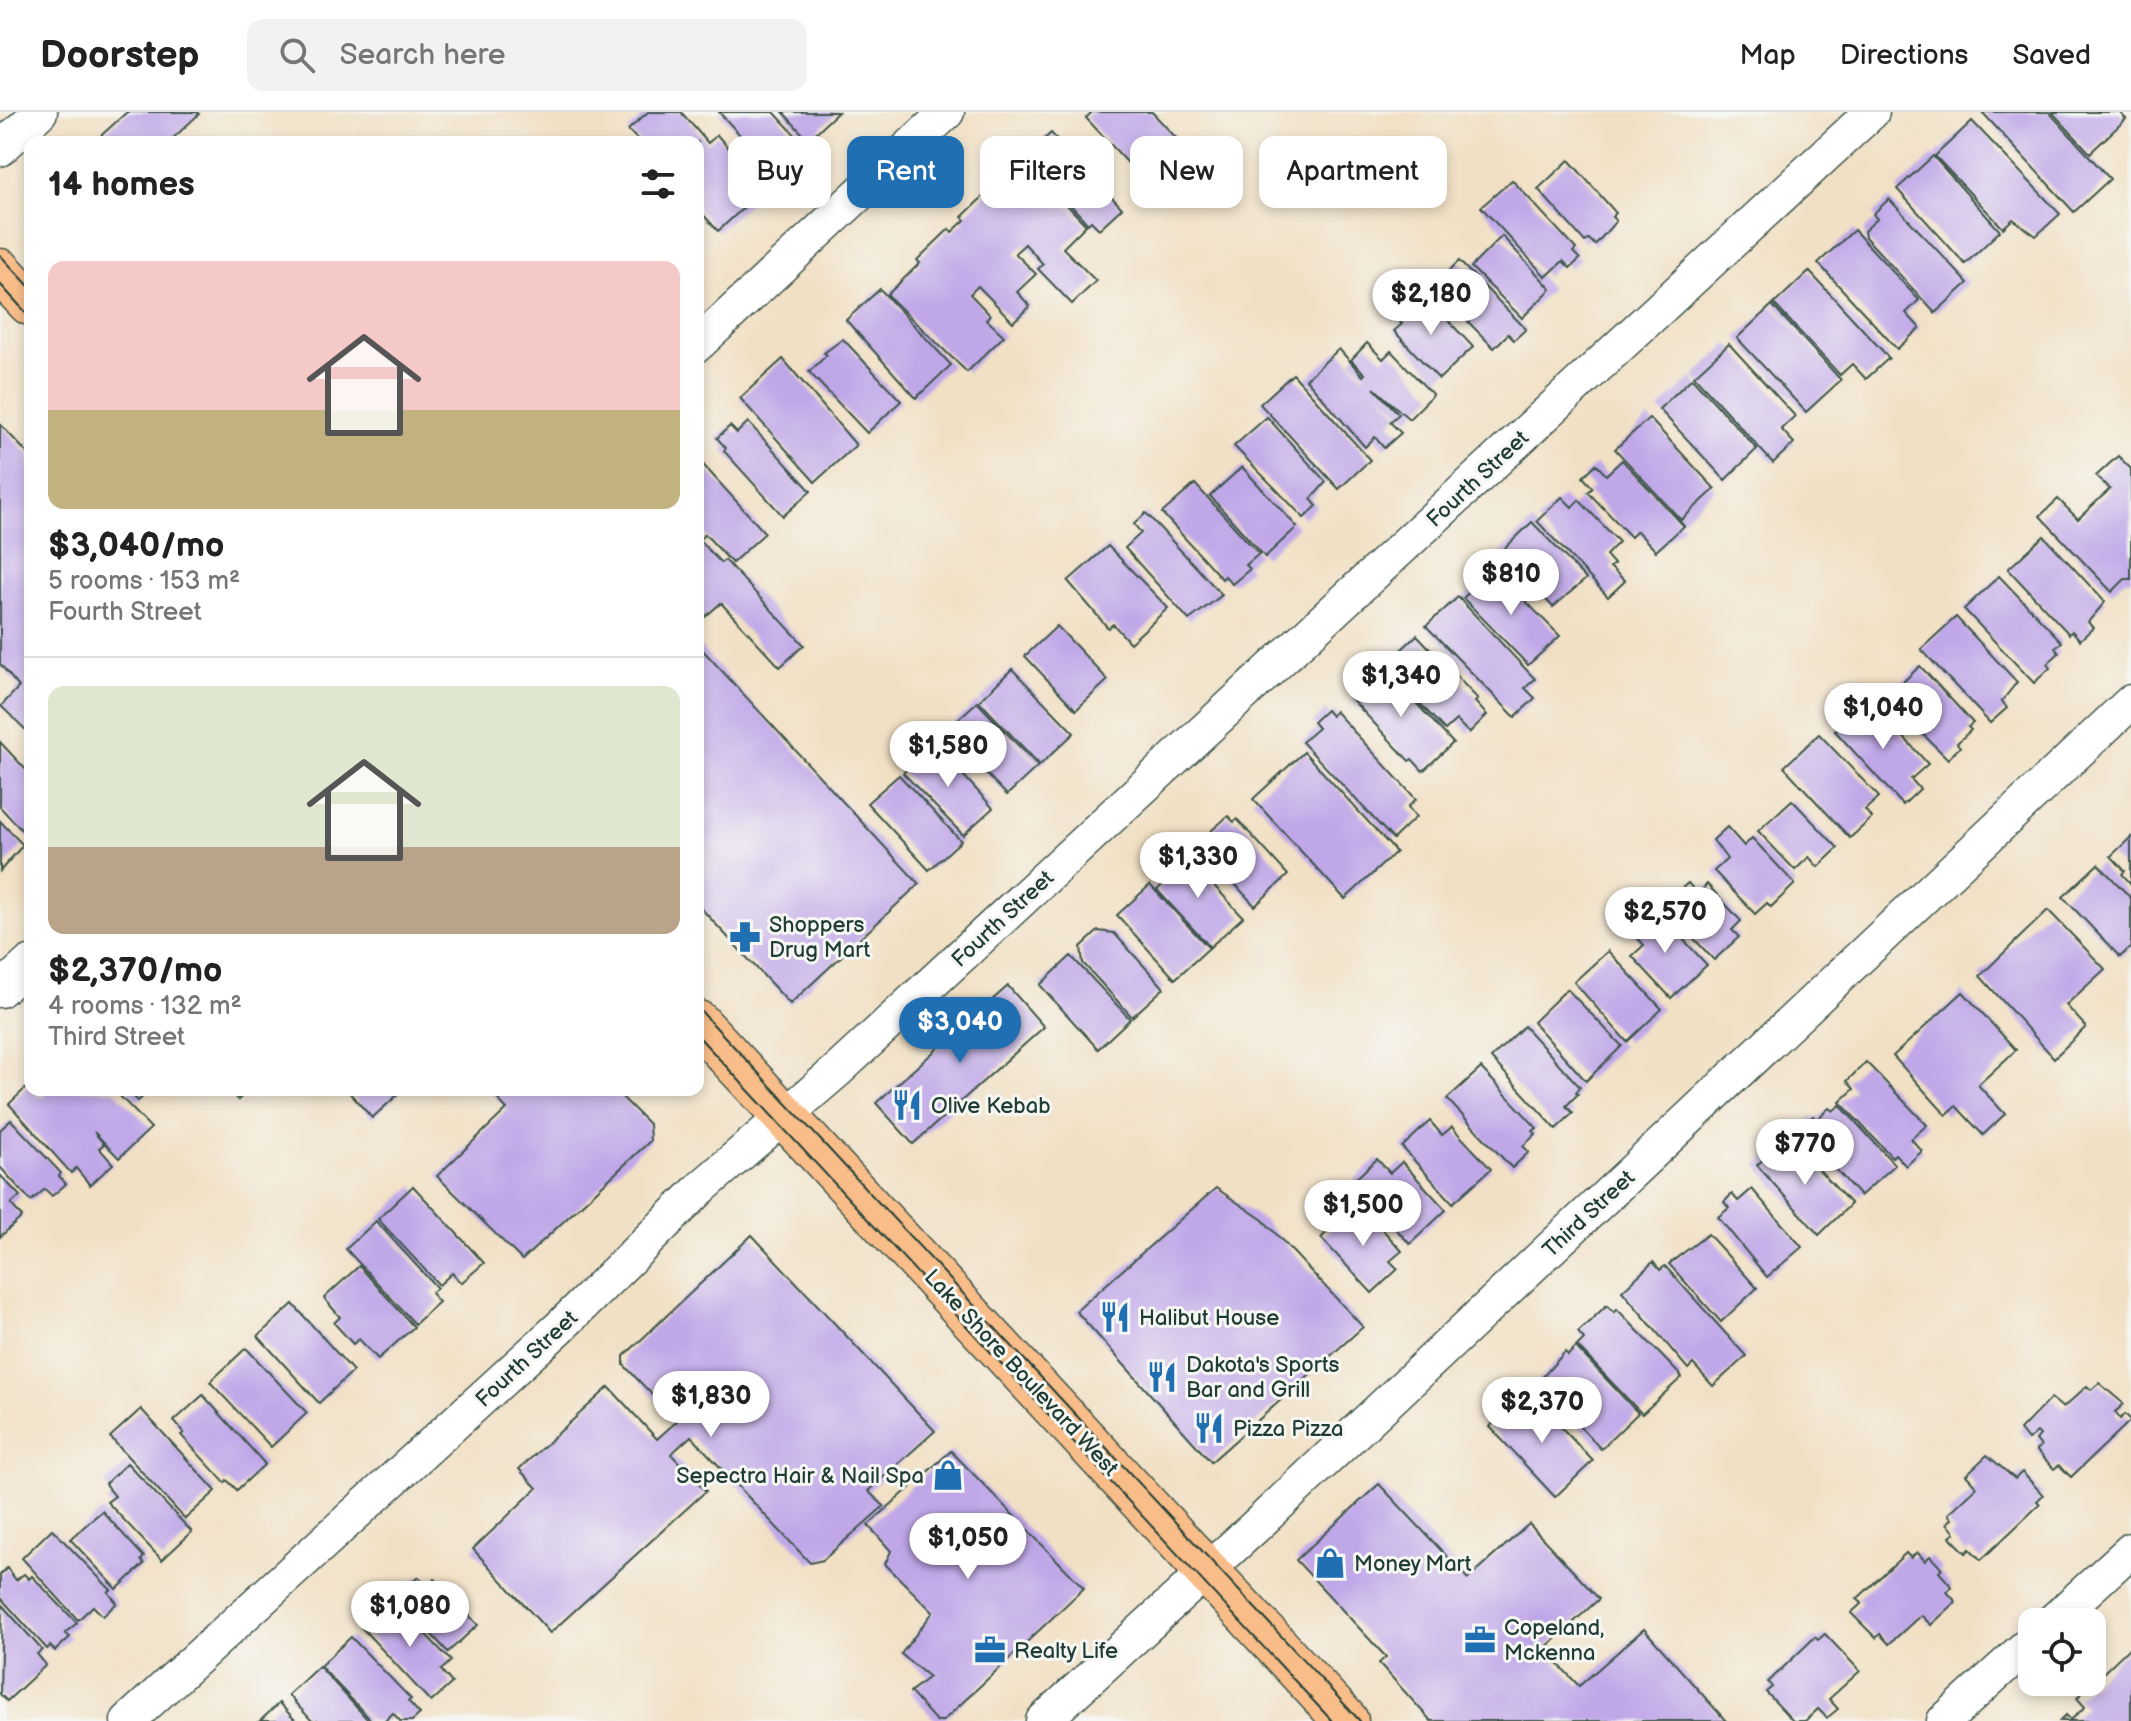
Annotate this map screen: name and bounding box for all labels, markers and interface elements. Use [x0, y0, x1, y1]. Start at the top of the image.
search box [247, 19, 807, 91]
text: Doorstep [40, 33, 199, 78]
icon: search [275, 33, 319, 77]
text: Search here [339, 37, 506, 73]
text: Map [1739, 39, 1796, 72]
text: Directions [1840, 39, 1968, 72]
text: Saved [2012, 39, 2091, 72]
chip: Buy [728, 136, 831, 208]
chip: Rent [847, 136, 964, 208]
chip: Filters [980, 136, 1114, 208]
chip: New [1130, 136, 1243, 208]
chip: Apartment [1259, 136, 1447, 208]
icon: filters [636, 162, 680, 206]
text: 14 homes [48, 164, 195, 205]
pin: $2,180 [1366, 269, 1496, 337]
text: $2,180 [1390, 279, 1472, 310]
icon: home [292, 313, 436, 457]
street label: Fourth Street [1421, 425, 1535, 533]
text: $3,040/mo [48, 525, 225, 566]
pin: $810 [1464, 549, 1558, 617]
text: $810 [1481, 559, 1541, 590]
text: 5 rooms · 153 m² [48, 566, 240, 597]
text: Fourth Street [48, 597, 202, 628]
pin: $1,340 [1336, 651, 1466, 719]
text: $1,340 [1361, 661, 1441, 692]
pin: $1,040 [1818, 683, 1948, 751]
text: $1,040 [1842, 693, 1924, 724]
pin: $1,580 [883, 721, 1013, 789]
text: $1,580 [908, 731, 988, 762]
icon: home [292, 738, 436, 882]
pin: $1,330 [1133, 832, 1263, 900]
text: $1,330 [1158, 842, 1238, 873]
street label: Fourth Street [946, 865, 1060, 973]
pin: $2,570 [1600, 887, 1730, 955]
text: $2,570 [1623, 897, 1707, 928]
place label: Shoppers Drug Mart [769, 912, 870, 964]
pharmacy icon: Shoppers Drug Mart [728, 920, 762, 954]
text: $2,370/mo [48, 950, 222, 991]
text: 4 rooms · 132 m² [48, 991, 242, 1022]
pin: $3,040 [895, 997, 1025, 1065]
text: $3,040 [917, 1007, 1003, 1038]
text: Third Street [48, 1022, 185, 1053]
restaurant icon: Olive Kebab [890, 1088, 924, 1122]
place label: Olive Kebab [931, 1093, 1051, 1120]
pin: $770 [1758, 1119, 1852, 1187]
text: $770 [1774, 1129, 1836, 1160]
street label: Third Street [1537, 1165, 1641, 1264]
pin: $1,500 [1298, 1180, 1428, 1248]
text: $1,500 [1322, 1190, 1404, 1221]
street label: Lake Shore Boulevard West [918, 1264, 1124, 1482]
restaurant icon: Halibut House [1098, 1300, 1132, 1334]
street label: Fourth Street [470, 1305, 584, 1413]
place label: Halibut House [1139, 1305, 1279, 1332]
place label: Dakota's Sports Bar and Grill [1186, 1352, 1339, 1404]
restaurant icon: Dakota's Sports Bar and Grill [1145, 1360, 1179, 1394]
pin: $1,830 [646, 1371, 776, 1439]
pin: $2,370 [1477, 1377, 1607, 1445]
text: $1,830 [671, 1381, 751, 1412]
text: $2,370 [1500, 1387, 1584, 1418]
restaurant icon: Pizza Pizza [1192, 1411, 1226, 1445]
place label: Pizza Pizza [1233, 1416, 1343, 1443]
shop icon: Sepectra Hair & Nail Spa [931, 1458, 965, 1492]
place label: Sepectra Hair & Nail Spa [676, 1463, 924, 1490]
pin: $1,050 [903, 1513, 1033, 1581]
text: $1,050 [927, 1523, 1009, 1554]
shop icon: Money Mart [1313, 1546, 1347, 1580]
place label: Money Mart [1354, 1551, 1472, 1578]
pin: $1,080 [345, 1581, 475, 1649]
text: $1,080 [369, 1591, 451, 1622]
map controls [2018, 1608, 2106, 1696]
button: locate [2018, 1608, 2106, 1696]
place label: Copeland, Mckenna [1504, 1615, 1604, 1667]
office icon: Copeland, Mckenna [1463, 1623, 1497, 1657]
office icon: Realty Life [973, 1633, 1007, 1667]
place label: Realty Life [1014, 1638, 1118, 1665]

